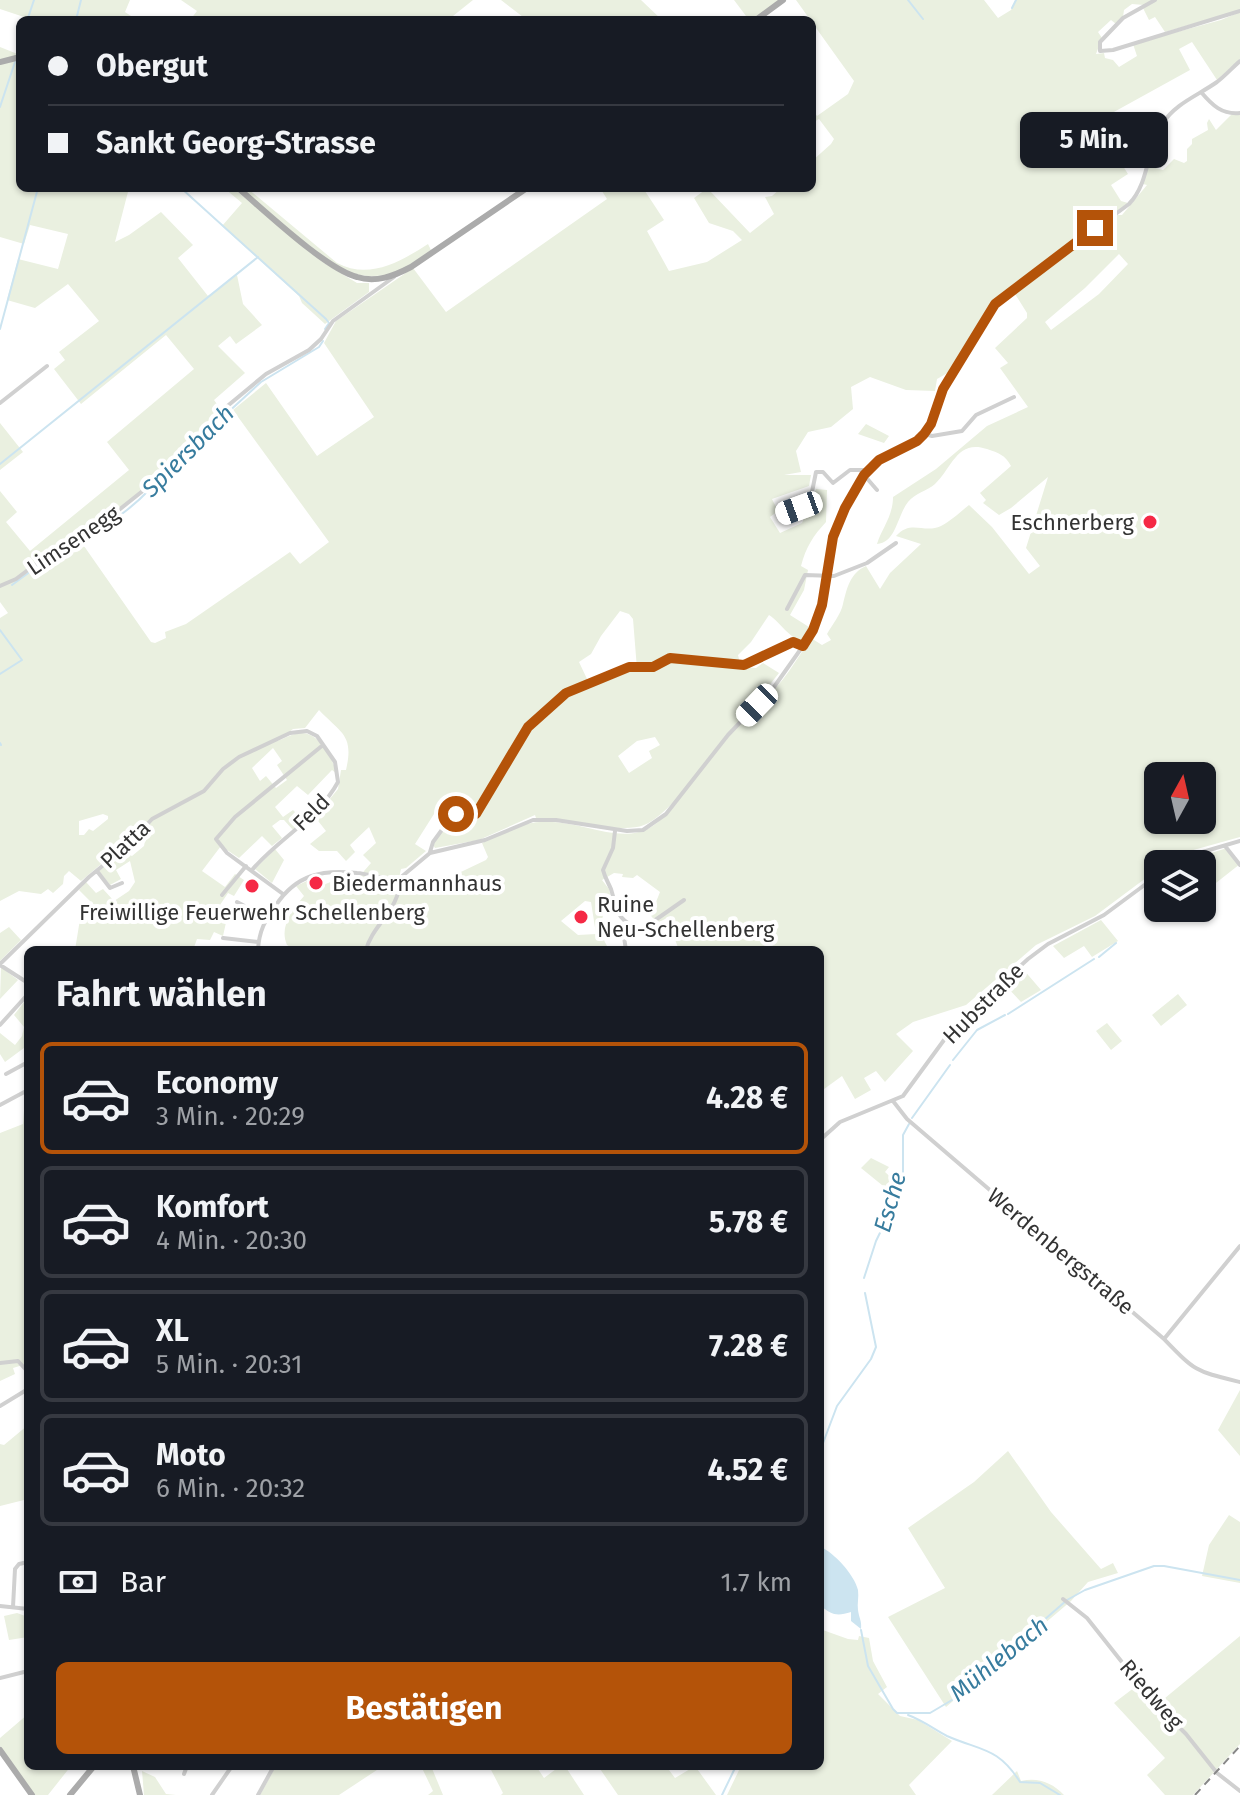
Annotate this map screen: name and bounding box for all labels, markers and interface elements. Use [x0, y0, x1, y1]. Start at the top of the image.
text: Obergut [96, 48, 208, 84]
callout: 5 Min. [1021, 112, 1169, 168]
text: 5 Min. [1059, 124, 1129, 155]
text: Sankt Georg-Strasse [96, 125, 376, 161]
route end [1077, 210, 1113, 246]
water label: Spiersbach [135, 399, 240, 504]
car [772, 489, 826, 527]
street label: Limsenegg [22, 499, 125, 581]
place label: Eschnerberg [1011, 509, 1135, 536]
marker: Eschnerberg [1141, 513, 1159, 531]
car [732, 679, 782, 731]
north arrow [1144, 762, 1216, 834]
map controls [1144, 762, 1216, 922]
street label: Feld [287, 788, 336, 837]
route start [438, 796, 474, 832]
street label: Platta [95, 815, 156, 874]
button: layers [1144, 850, 1216, 922]
place label: Biedermannhaus [332, 870, 502, 897]
marker: Biedermannhaus [307, 874, 325, 892]
marker: Freiwillige Feuerwehr Schellenberg [243, 877, 261, 895]
place label: Ruine Neu-Schellenberg [597, 891, 775, 943]
place label: Freiwillige Feuerwehr Schellenberg [79, 899, 426, 926]
marker: Ruine Neu-Schellenberg [572, 908, 590, 926]
street label: Hubstraße [937, 957, 1030, 1050]
text: Fahrt wählen [56, 972, 267, 1016]
icon: car [60, 1062, 132, 1134]
text: Economy [156, 1065, 278, 1101]
text: 4.28 € [706, 1080, 788, 1116]
text: 3 Min. · 20:29 [156, 1101, 305, 1132]
water label: Esche [868, 1169, 912, 1235]
street label: Werdenbergstraße [982, 1182, 1140, 1321]
icon: car [60, 1186, 132, 1258]
text: Komfort [156, 1189, 269, 1225]
text: 5.78 € [709, 1204, 788, 1240]
text: 4 Min. · 20:30 [156, 1225, 307, 1256]
icon: car [60, 1310, 132, 1382]
text: XL [156, 1313, 189, 1349]
text: 7.28 € [709, 1328, 788, 1364]
text: 5 Min. · 20:31 [156, 1349, 302, 1380]
icon: car [60, 1434, 132, 1506]
text: Moto [156, 1437, 226, 1473]
text: 4.52 € [708, 1452, 788, 1488]
text: 6 Min. · 20:32 [156, 1473, 305, 1504]
icon: cash [56, 1560, 100, 1604]
text: Bar [120, 1564, 166, 1600]
text: 1.7 km [720, 1567, 792, 1598]
water label: Mühlebach [944, 1611, 1054, 1707]
street label: Riedweg [1114, 1654, 1190, 1735]
button: Bestätigen [56, 1662, 792, 1754]

